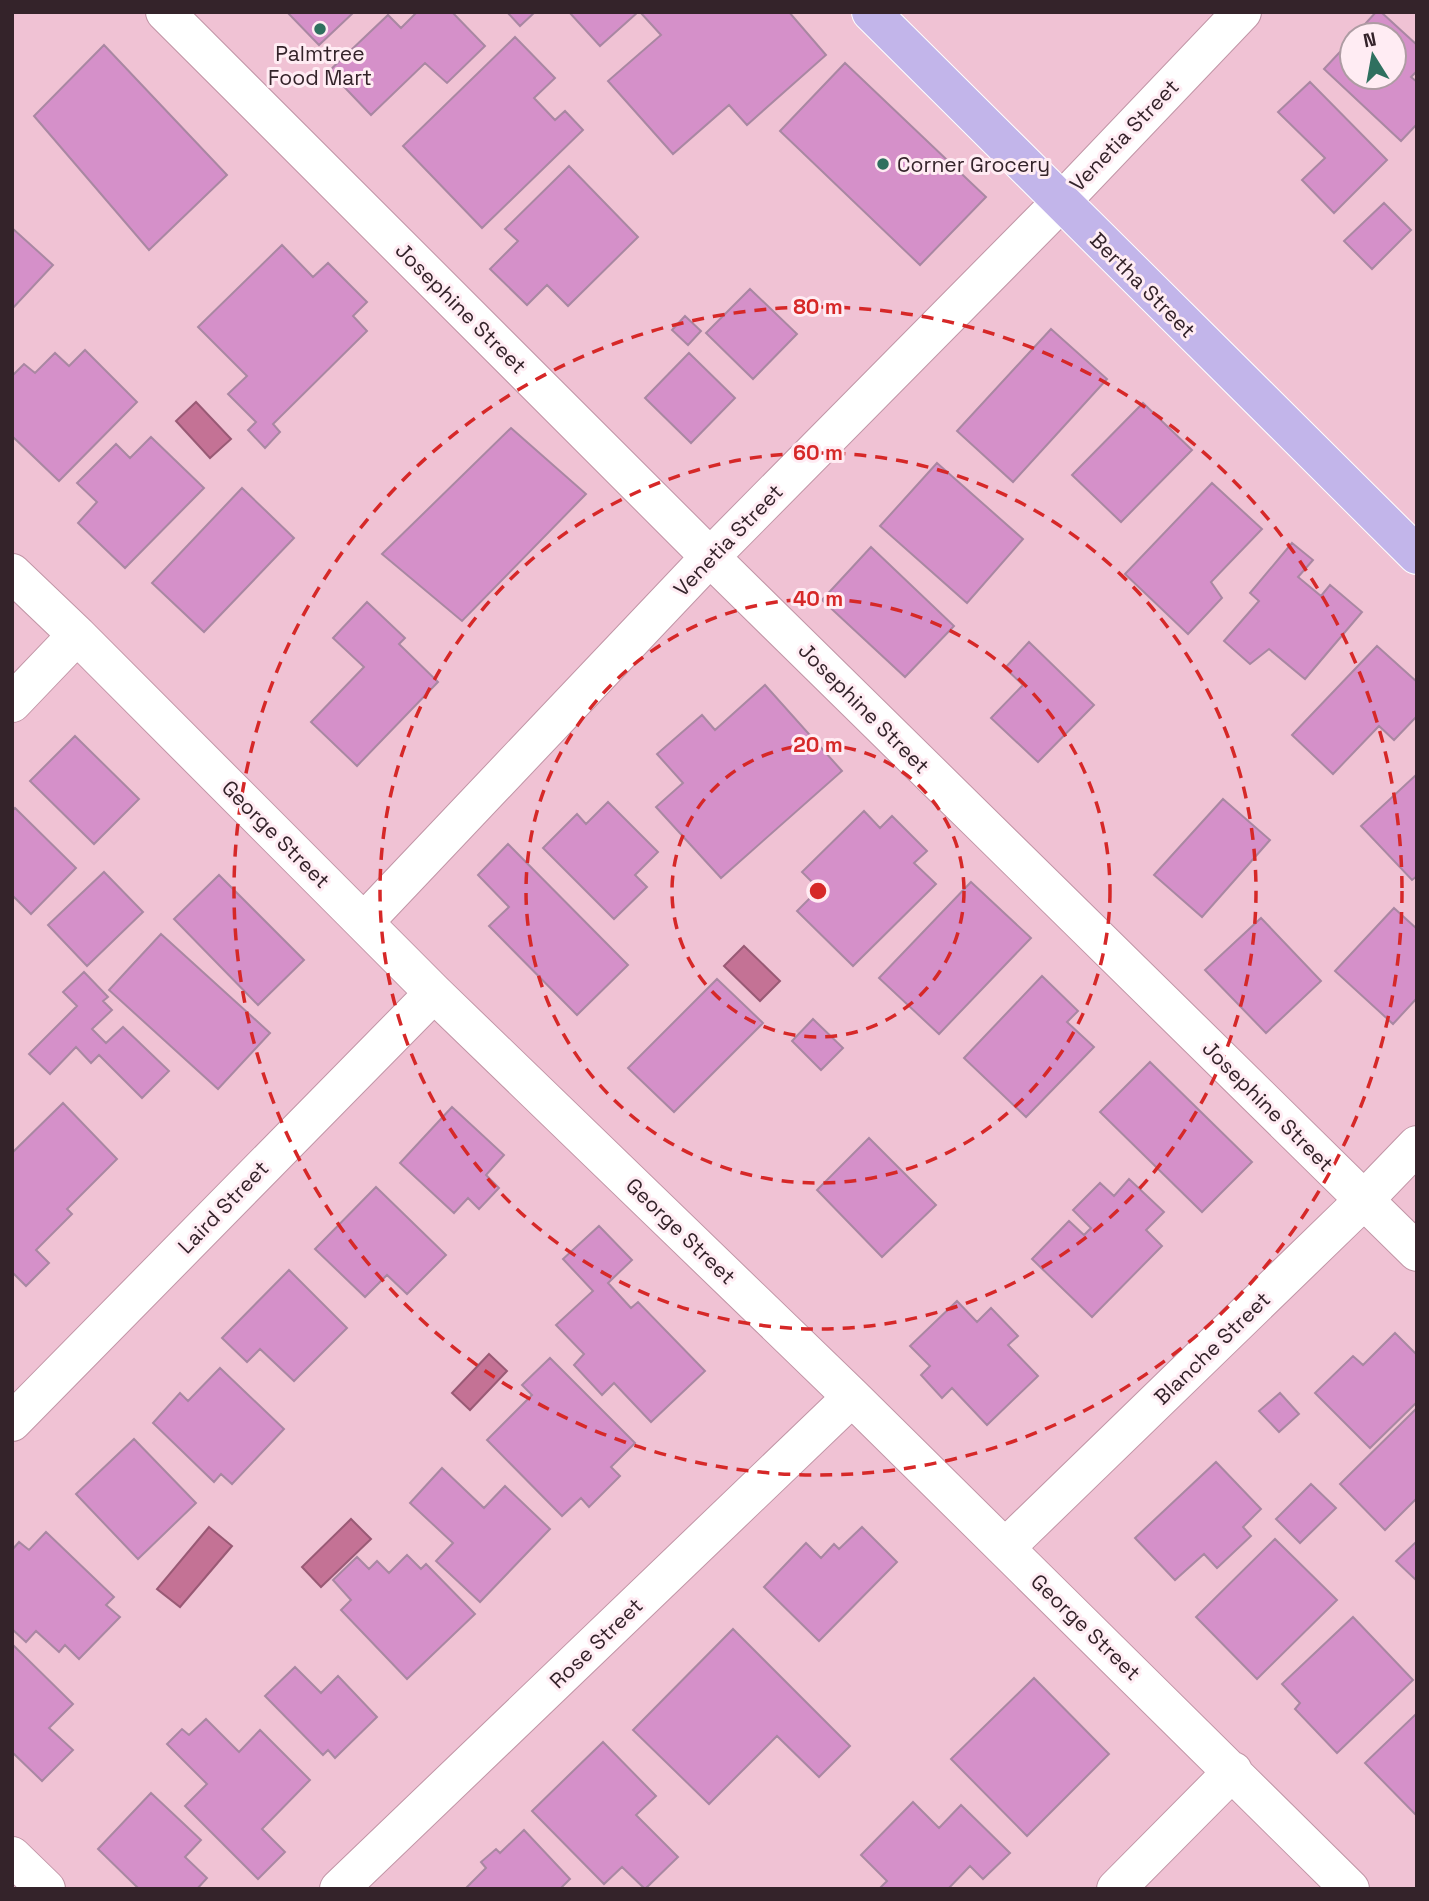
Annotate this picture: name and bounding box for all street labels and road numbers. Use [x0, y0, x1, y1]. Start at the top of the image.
street label: Venetia Street [1064, 73, 1184, 197]
street label: Bertha Street [1085, 227, 1201, 343]
street label: Josephine Street [390, 237, 532, 379]
street label: Venetia Street [668, 478, 788, 602]
street label: Josephine Street [793, 637, 935, 779]
street label: George Street [216, 774, 336, 894]
street label: Josephine Street [1197, 1035, 1339, 1177]
street label: Laird Street [172, 1155, 274, 1259]
street label: George Street [620, 1172, 742, 1290]
street label: Blanche Street [1148, 1286, 1276, 1410]
street label: George Street [1025, 1568, 1147, 1686]
street label: Rose Street [544, 1592, 648, 1694]

